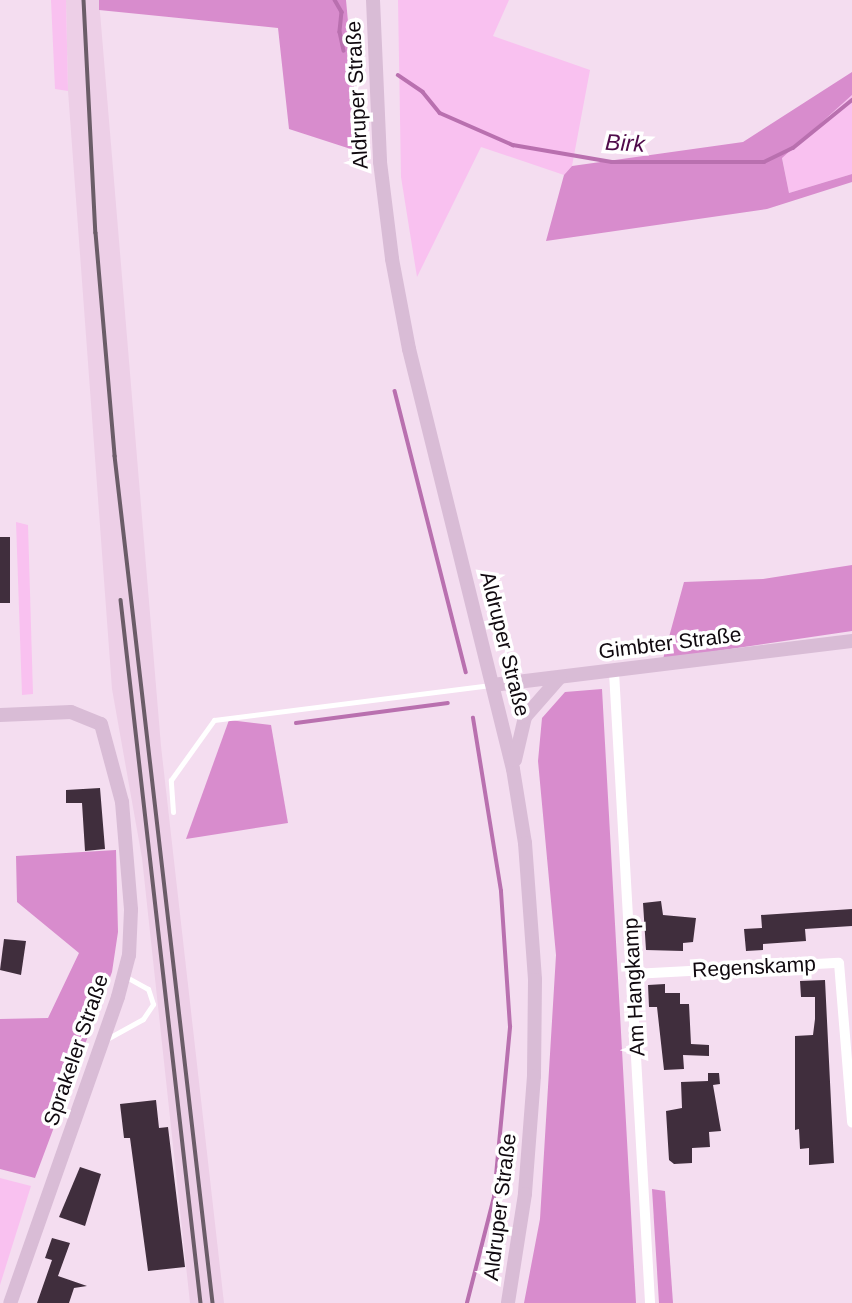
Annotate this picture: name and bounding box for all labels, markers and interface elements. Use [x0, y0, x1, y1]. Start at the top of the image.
street label: Aldruper Straße [341, 20, 373, 170]
water label: Birk [604, 128, 646, 158]
street label: Aldruper Straße [475, 569, 535, 719]
street label: Gimbter Straße [597, 622, 743, 664]
street label: Am Hangkamp [618, 917, 650, 1057]
street label: Regenskamp [692, 951, 816, 983]
street label: Sprakeler Straße [38, 971, 114, 1129]
street label: Aldruper Straße [478, 1132, 522, 1282]

